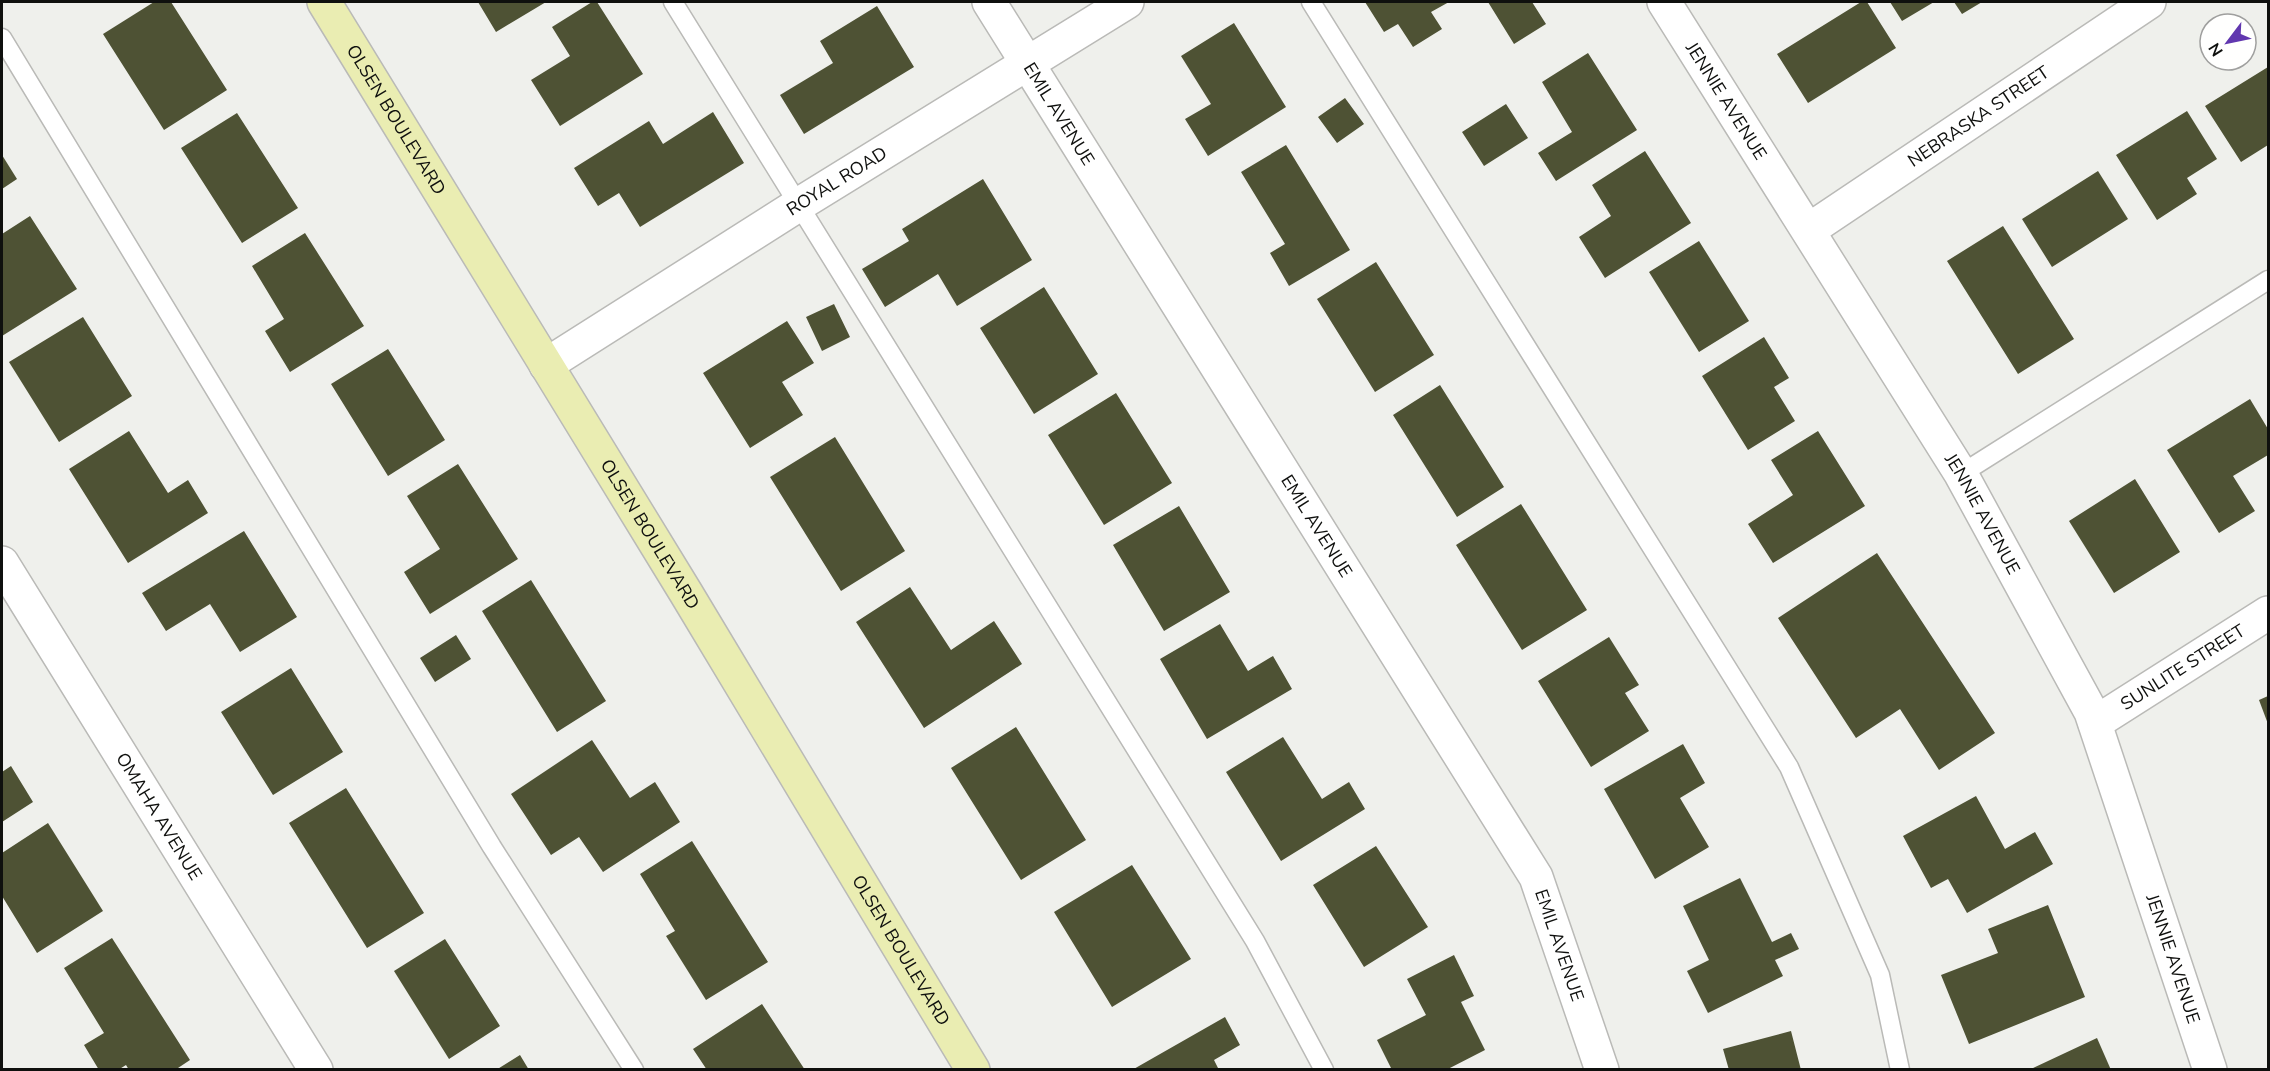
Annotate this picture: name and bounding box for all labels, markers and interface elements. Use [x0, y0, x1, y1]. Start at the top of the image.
north arrow [2198, 12, 2258, 72]
street label: JENNIE AVENUE [1680, 37, 1772, 164]
text: N [2204, 39, 2229, 60]
street label: OLSEN BOULEVARD [341, 40, 451, 199]
street label: EMIL AVENUE [1018, 58, 1100, 170]
street label: NEBRASKA STREET [1903, 60, 2054, 173]
street label: ROYAL ROAD [782, 141, 892, 221]
street label: JENNIE AVENUE [1939, 448, 2026, 579]
street label: OLSEN BOULEVARD [595, 454, 705, 614]
street label: EMIL AVENUE [1275, 470, 1358, 582]
street label: SUNLITE STREET [2116, 619, 2250, 716]
street label: OMAHA AVENUE [110, 748, 207, 885]
street label: OLSEN BOULEVARD [846, 870, 956, 1030]
street label: EMIL AVENUE [1529, 886, 1590, 1004]
street label: JENNIE AVENUE [2140, 890, 2206, 1027]

